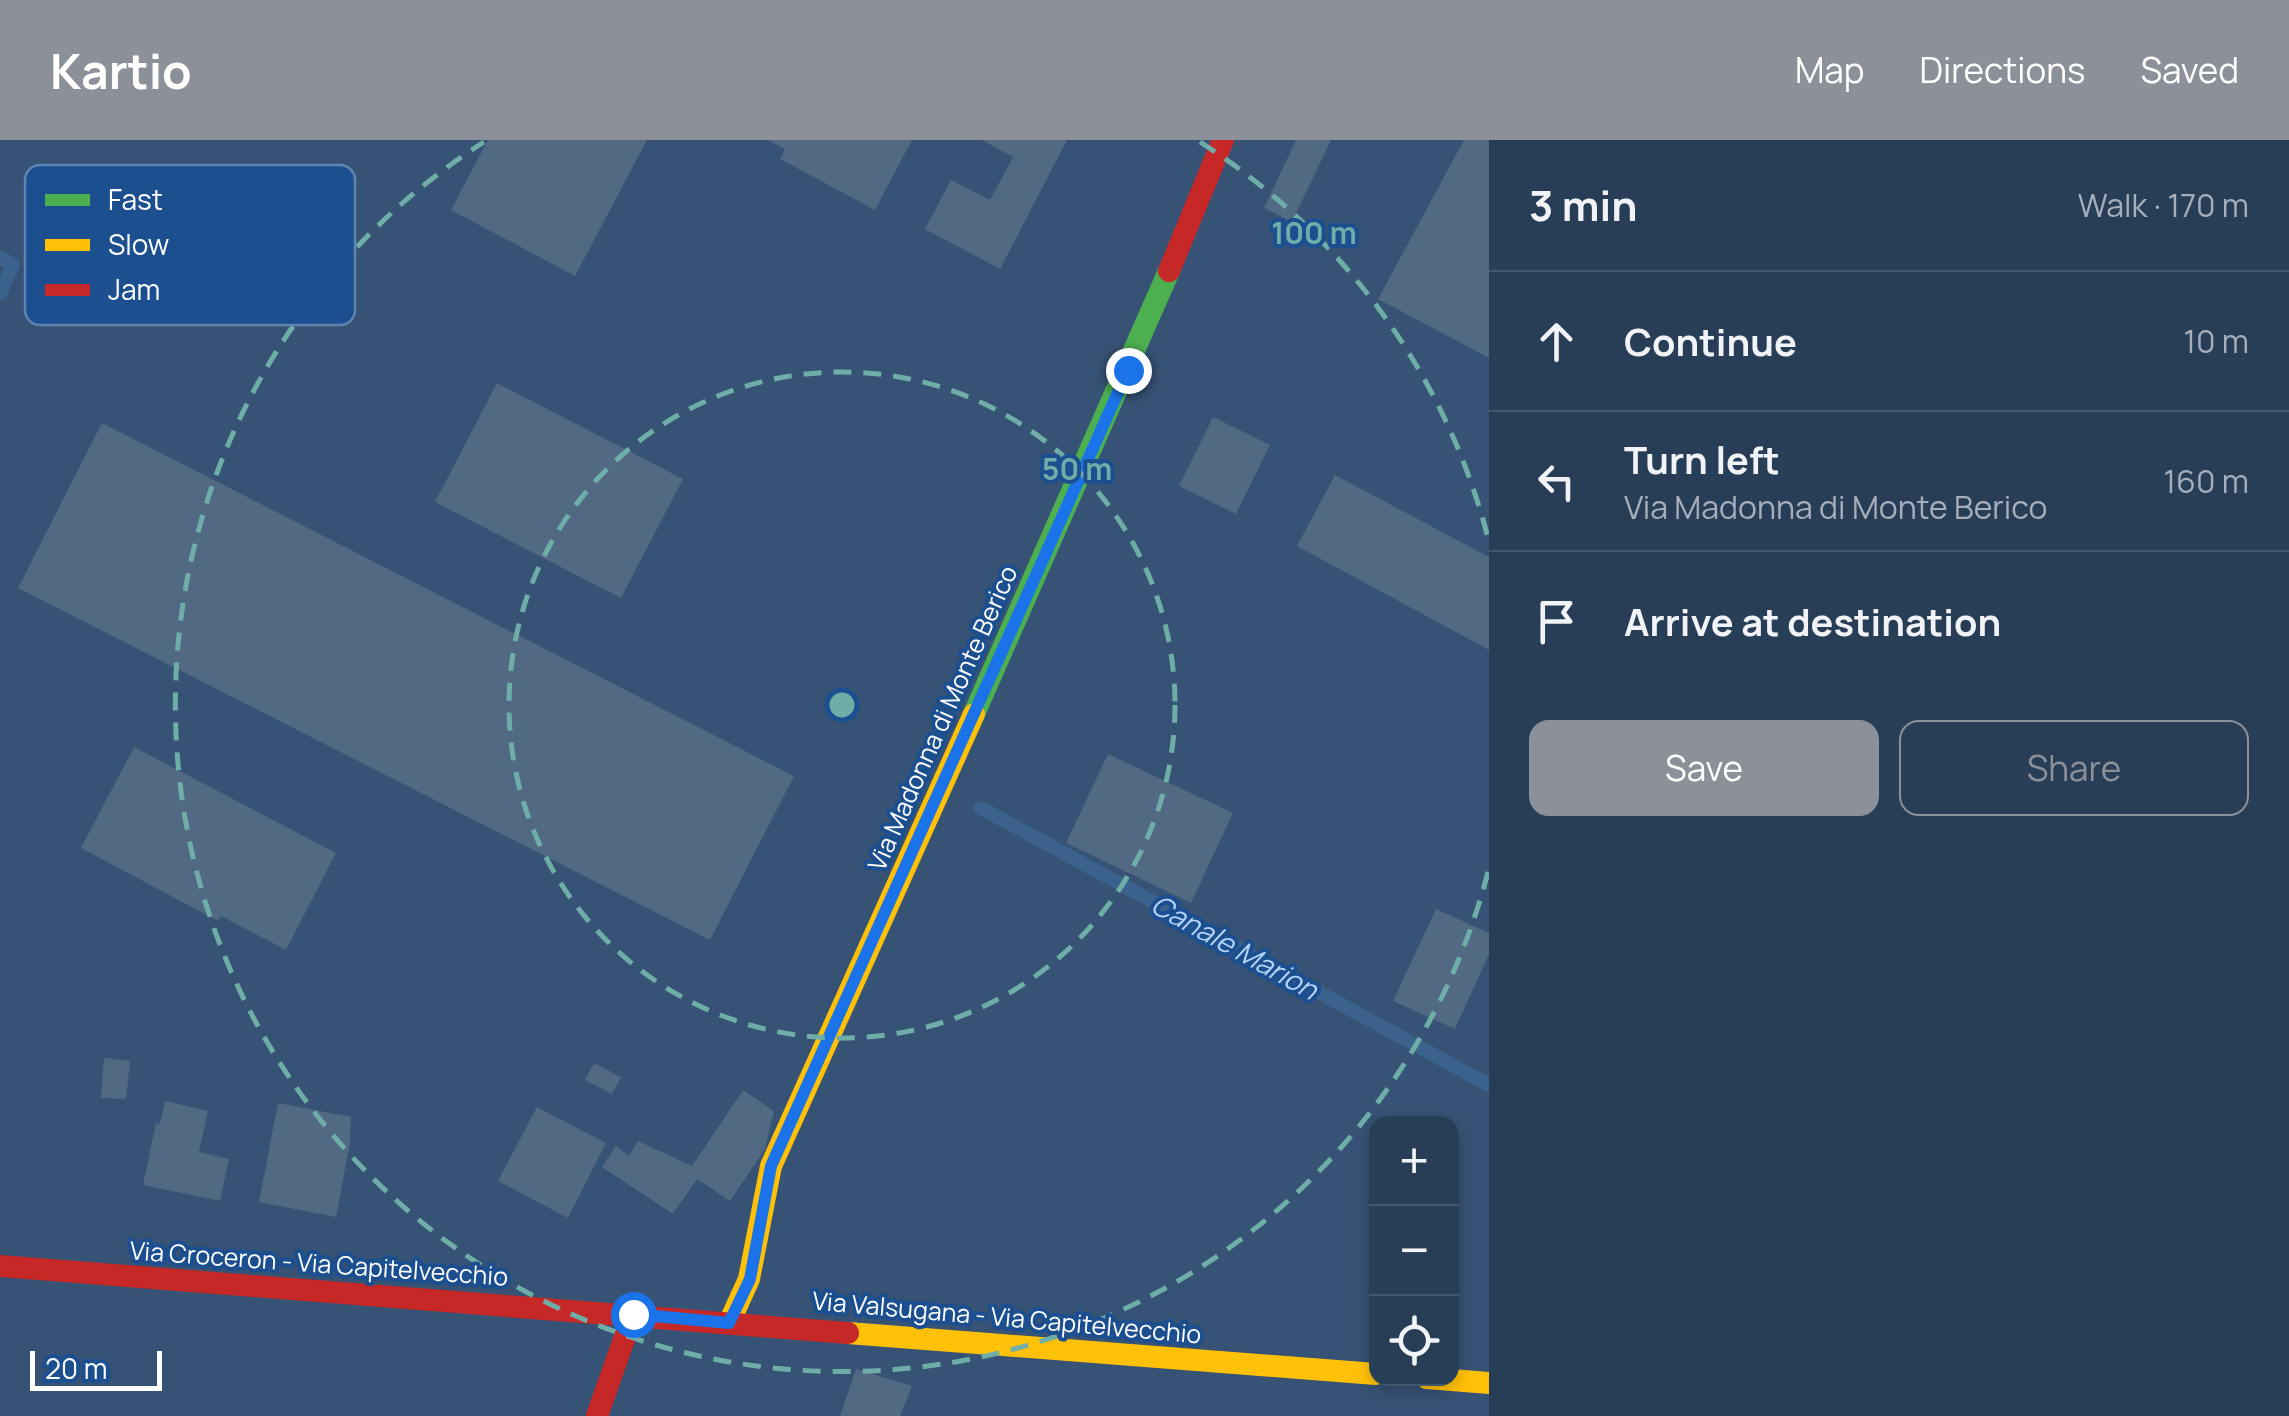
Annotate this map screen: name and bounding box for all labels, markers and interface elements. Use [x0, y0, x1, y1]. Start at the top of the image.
text: Kartio [50, 38, 192, 103]
text: Map [1795, 46, 1865, 94]
text: Directions [1920, 46, 2085, 94]
text: Saved [2140, 46, 2239, 94]
legend [25, 165, 355, 325]
text: 3 min [1529, 176, 1638, 234]
text: Fast [108, 180, 163, 218]
text: Walk · 170 m [2078, 183, 2249, 227]
text: 100 m [1271, 212, 1357, 253]
text: Slow [108, 225, 169, 263]
text: Jam [108, 270, 160, 308]
icon: ahead [1529, 314, 1584, 369]
text: Continue [1624, 315, 1797, 367]
text: 10 m [2183, 319, 2249, 363]
route end [1106, 348, 1152, 394]
text: Turn left [1624, 433, 1780, 485]
text: 50 m [1042, 448, 1112, 489]
icon: left [1529, 454, 1584, 509]
text: 160 m [2164, 459, 2249, 503]
text: Via Madonna di Monte Berico [1624, 485, 2048, 529]
street label: Via Madonna di Monte Berico [859, 560, 1025, 876]
icon: arrive [1529, 594, 1584, 649]
text: Arrive at destination [1624, 595, 2001, 647]
centre of rings [824, 687, 860, 723]
button: Save [1529, 720, 1879, 816]
button: Share [1899, 720, 2249, 816]
water label: Canale Marion [1145, 884, 1326, 1008]
map controls [1369, 1116, 1459, 1386]
button: + [1369, 1116, 1459, 1206]
button: − [1369, 1206, 1459, 1296]
street label: Via Croceron - Via Capitelvecchio [129, 1232, 509, 1294]
street label: Via Valsugana - Via Capitelvecchio [811, 1283, 1203, 1351]
route start [611, 1292, 657, 1338]
button: locate [1369, 1296, 1459, 1386]
scale bar [30, 1346, 162, 1390]
text: 20 m [45, 1349, 107, 1387]

